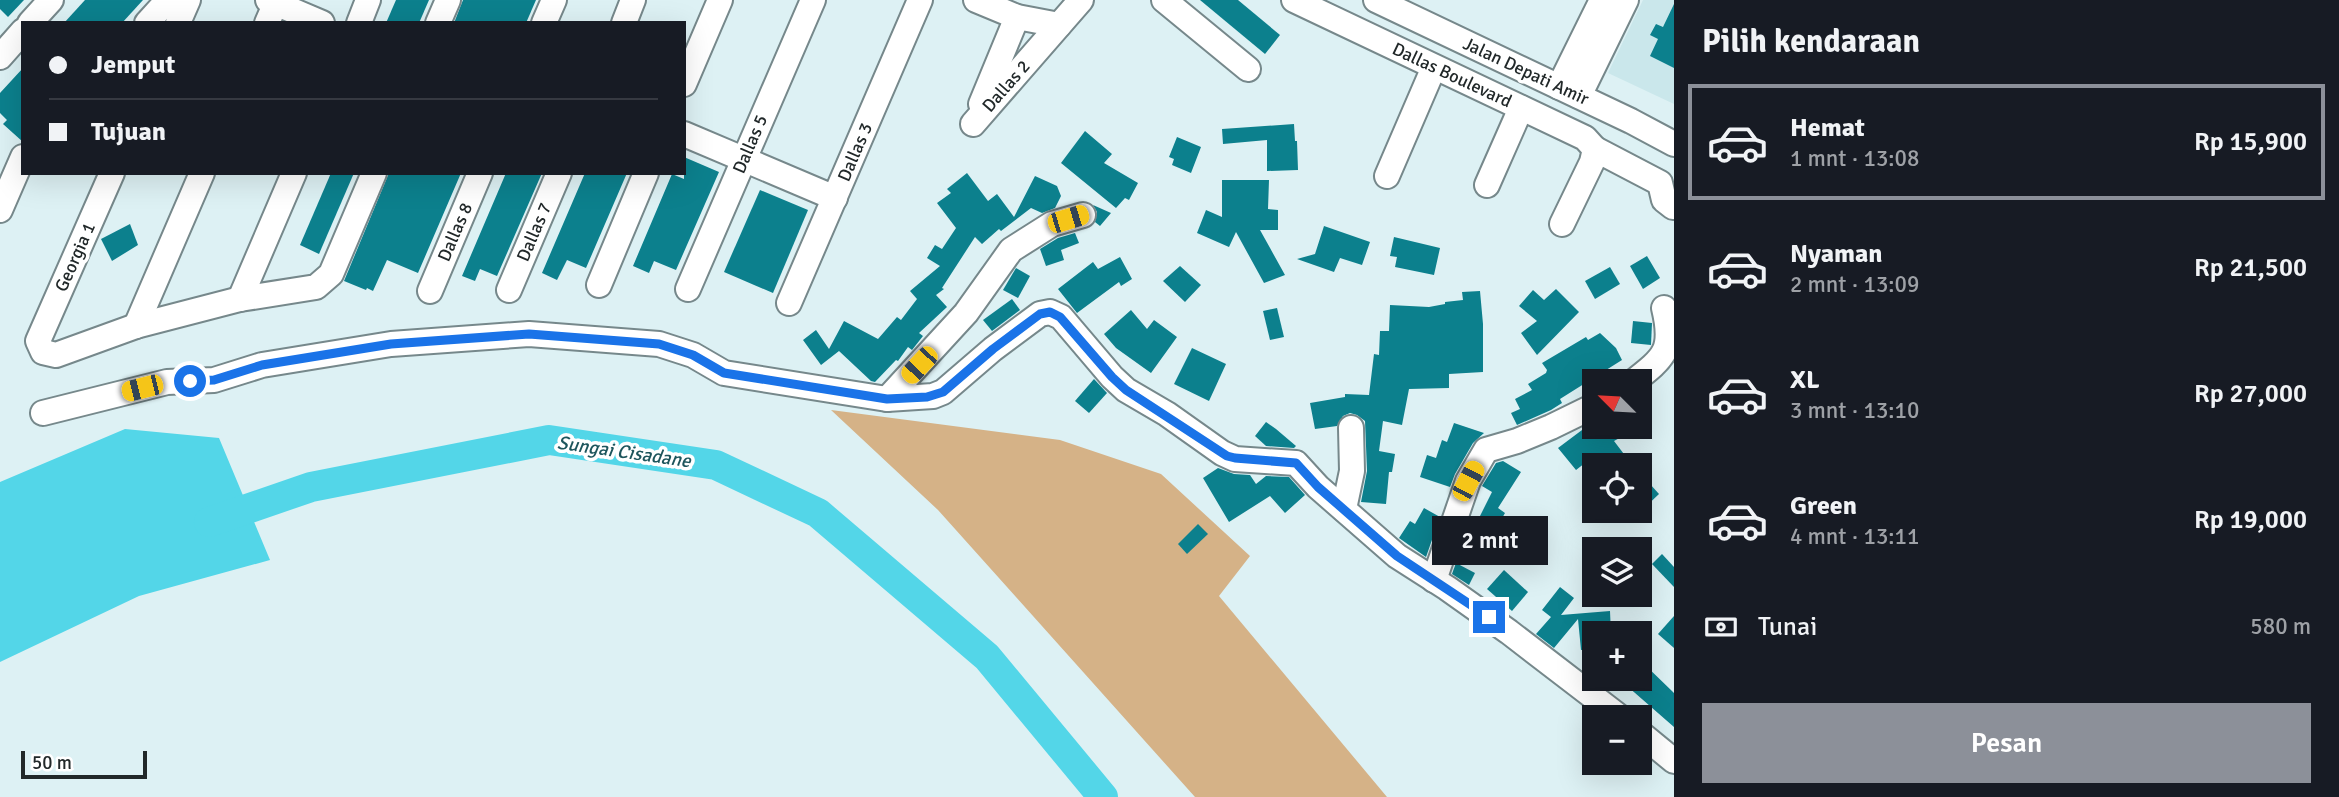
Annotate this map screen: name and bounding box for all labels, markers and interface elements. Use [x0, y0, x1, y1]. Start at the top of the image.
text: Pilih kendaraan [1702, 22, 1920, 61]
street label: Jalan Depati Amir [1460, 32, 1593, 110]
street label: Dallas Boulevard [1389, 38, 1515, 112]
text: Jemput [91, 49, 175, 81]
street label: Dallas 2 [977, 55, 1035, 117]
street label: Dallas 5 [728, 111, 772, 177]
icon: car [1706, 111, 1769, 174]
text: Hemat [1790, 112, 1865, 144]
text: Tujuan [91, 116, 166, 148]
street label: Dallas 3 [833, 119, 877, 185]
text: Rp 15,900 [2194, 126, 2307, 158]
text: 1 mnt · 13:08 [1790, 144, 1919, 173]
street label: Dallas 8 [433, 199, 477, 265]
street label: Dallas 7 [512, 199, 556, 265]
car [1045, 203, 1092, 235]
street label: Georgia 1 [50, 219, 100, 295]
icon: car [1706, 237, 1769, 300]
text: Nyaman [1790, 238, 1883, 270]
text: Rp 21,500 [2194, 252, 2307, 284]
text: 2 mnt · 13:09 [1790, 270, 1919, 299]
car [897, 342, 942, 388]
icon: car [1706, 363, 1769, 426]
text: XL [1790, 364, 1820, 396]
route start [174, 365, 206, 397]
north arrow [1582, 369, 1652, 439]
map controls [1582, 369, 1652, 775]
car [120, 373, 165, 403]
text: Rp 27,000 [2194, 378, 2307, 410]
text: 3 mnt · 13:10 [1790, 396, 1919, 425]
water label: Sungai Cisadane [556, 431, 694, 473]
button: locate [1582, 453, 1652, 523]
car [1449, 458, 1488, 504]
icon: car [1706, 489, 1769, 552]
text: Green [1790, 490, 1857, 522]
text: Rp 19,000 [2194, 504, 2307, 536]
callout: 2 mnt [1431, 516, 1547, 564]
text: 4 mnt · 13:11 [1790, 522, 1919, 551]
text: 2 mnt [1462, 526, 1518, 555]
button: layers [1582, 537, 1652, 607]
route end [1473, 601, 1505, 633]
icon: cash [1702, 608, 1740, 646]
text: Tunai [1758, 611, 1817, 643]
text: 580 m [2250, 612, 2311, 641]
button: + [1582, 621, 1652, 691]
button: Pesan [1702, 703, 2311, 783]
button: − [1582, 705, 1652, 775]
scale bar [21, 748, 147, 780]
text: 50 m [32, 751, 72, 775]

